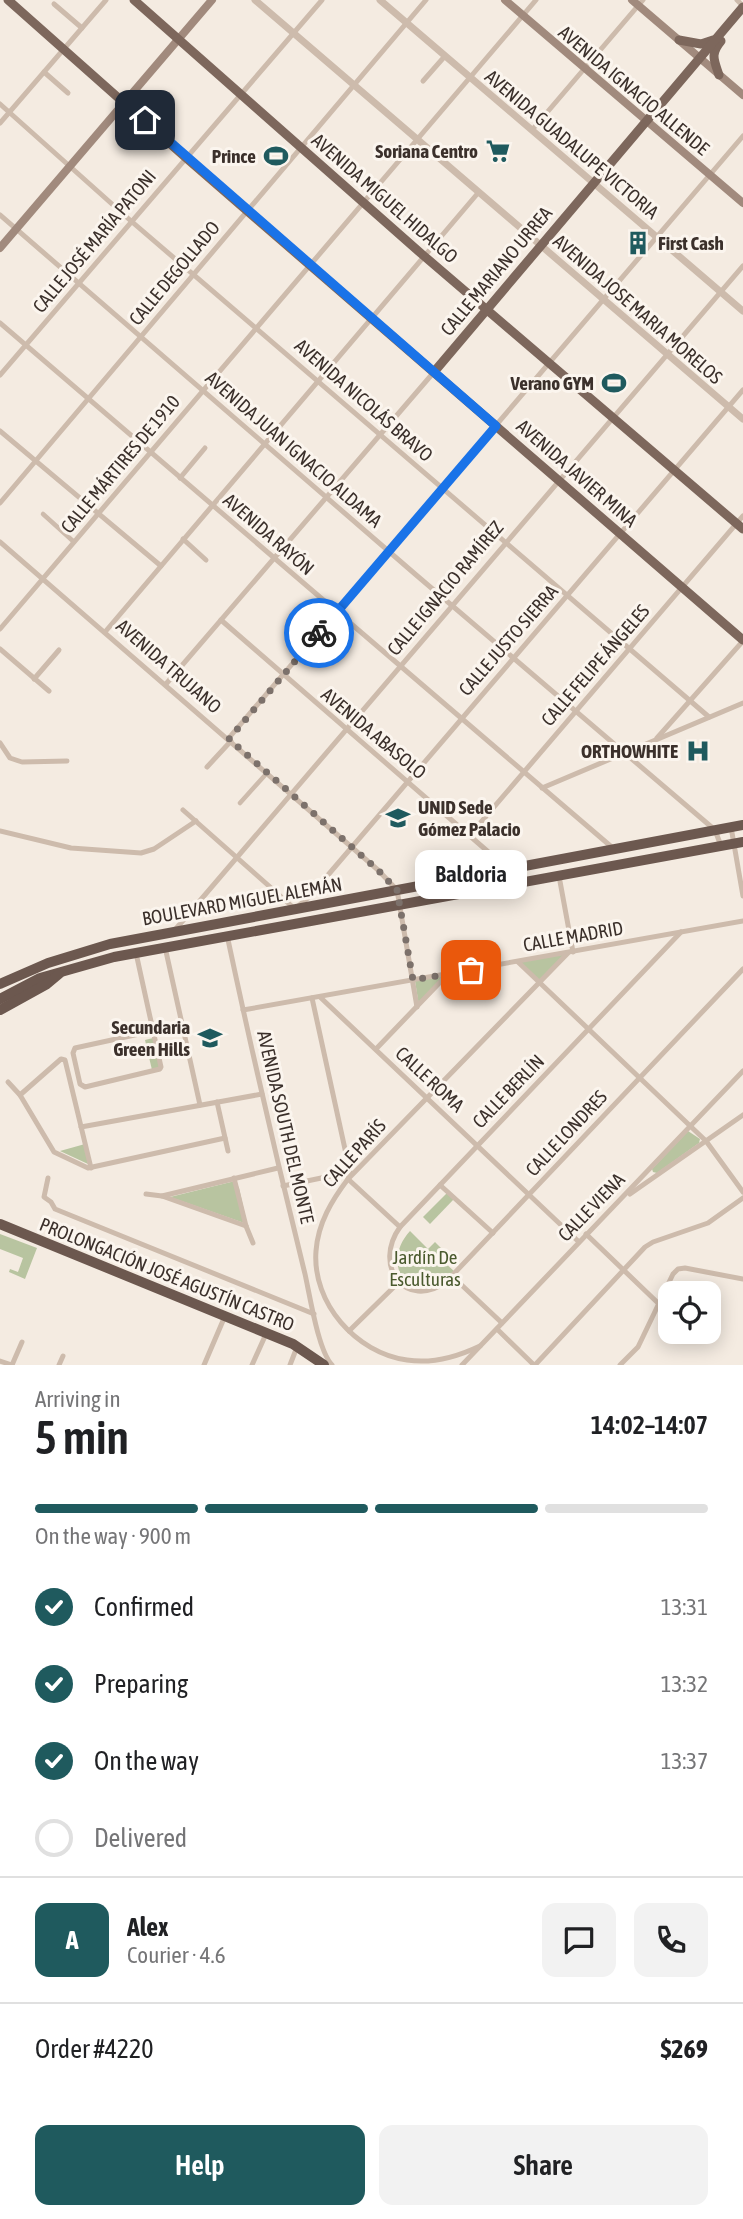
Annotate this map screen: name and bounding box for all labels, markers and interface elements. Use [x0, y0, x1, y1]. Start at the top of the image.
street label: AVENIDA IGNACIO ALLENDE [554, 21, 714, 159]
street label: AVENIDA GUADALUPE VICTORIA [481, 65, 664, 223]
pin [115, 90, 175, 150]
icon: home [126, 101, 164, 139]
street label: AVENIDA MIGUEL HIDALGO [308, 129, 462, 267]
supermarket icon: Soriana Centro [484, 137, 512, 165]
place label: Soriana Centro [375, 140, 478, 162]
sports icon: Prince [262, 142, 290, 170]
place label: Prince [212, 145, 256, 167]
street label: CALLE JOSÉ MARÍA PATONI [28, 165, 160, 317]
street label: CALLE MARIANO URREA [436, 202, 557, 340]
street label: CALLE DEGOLLADO [124, 217, 224, 329]
building icon: First Cash [624, 229, 652, 257]
street label: AVENIDA JOSE MARIA MORELOS [549, 230, 727, 388]
place label: First Cash [658, 232, 724, 254]
street label: AVENIDA NICOLÁS BRAVO [291, 334, 437, 466]
street label: AVENIDA JUAN IGNACIO ALDAMA [201, 366, 387, 532]
sports icon: Verano GYM [600, 369, 628, 397]
place label: Verano GYM [510, 372, 594, 394]
street label: CALLE MÁRTIRES DE 1910 [56, 391, 184, 537]
street label: AVENIDA JAVIER MINA [512, 415, 642, 532]
street label: AVENIDA RAYÓN [219, 489, 319, 579]
street label: CALLE IGNACIO RAMÍREZ [382, 516, 508, 660]
street label: CALLE JUSTO SIERRA [454, 580, 562, 700]
courier [284, 598, 354, 668]
street label: CALLE FELIPE ÁNGELES [536, 600, 654, 730]
street label: AVENIDA TRUJANO [112, 614, 226, 718]
icon: bike [300, 614, 338, 652]
street label: AVENIDA ABASOLO [317, 683, 431, 783]
hospital icon: ORTHOWHITE [684, 737, 712, 765]
place label: ORTHOWHITE [581, 740, 678, 762]
place label: UNID Sede Gómez Palacio [418, 796, 521, 840]
school or university icon: UNID Sede Gómez Palacio [384, 804, 412, 832]
callout: Baldoria [415, 851, 527, 900]
text: Baldoria [435, 861, 507, 887]
street label: BOULEVARD MIGUEL ALEMÁN [140, 873, 344, 929]
street label: CALLE MADRID [521, 916, 625, 956]
pin [441, 940, 501, 1000]
icon: bag [452, 951, 490, 989]
place label: Secundaria Green Hills [111, 1016, 190, 1060]
school or university icon: Secundaria Green Hills [196, 1024, 224, 1052]
street label: AVENIDA SOUTH DEL MONTE [253, 1028, 319, 1226]
street label: CALLE ROMA [391, 1042, 469, 1117]
street label: CALLE BERLÍN [468, 1050, 548, 1132]
street label: CALLE LONDRES [521, 1086, 611, 1180]
street label: CALLE PARÍS [318, 1115, 390, 1191]
street label: CALLE VIENA [553, 1168, 629, 1246]
street label: PROLONGACIÓN JOSÉ AGUSTÍN CASTRO [36, 1213, 298, 1335]
park label: Jardín De Esculturas [389, 1246, 461, 1290]
map controls [658, 1281, 721, 1344]
button: locate [658, 1281, 721, 1344]
text: Arriving in [35, 1386, 121, 1412]
text: 14:02–14:07 [591, 1410, 708, 1440]
text: 5 min [35, 1411, 129, 1464]
text: On the way · 900 m [35, 1523, 191, 1549]
icon: check [35, 1588, 73, 1626]
text: Confirmed [94, 1592, 194, 1622]
text: 13:31 [661, 1594, 708, 1620]
icon: check [35, 1665, 73, 1703]
text: Preparing [94, 1669, 188, 1699]
text: 13:32 [661, 1671, 708, 1697]
icon: check [35, 1742, 73, 1780]
text: On the way [94, 1746, 199, 1776]
text: 13:37 [661, 1748, 708, 1774]
text: Delivered [94, 1823, 187, 1853]
button: chat [542, 1903, 616, 1977]
button: phone [634, 1903, 708, 1977]
text: Alex [127, 1912, 168, 1942]
text: A [66, 1925, 78, 1955]
text: Courier · 4.6 [127, 1942, 226, 1968]
text: Order #4220 [35, 2034, 154, 2064]
text: $269 [660, 2034, 708, 2064]
button: Help [35, 2125, 365, 2205]
button: Share [379, 2125, 708, 2205]

